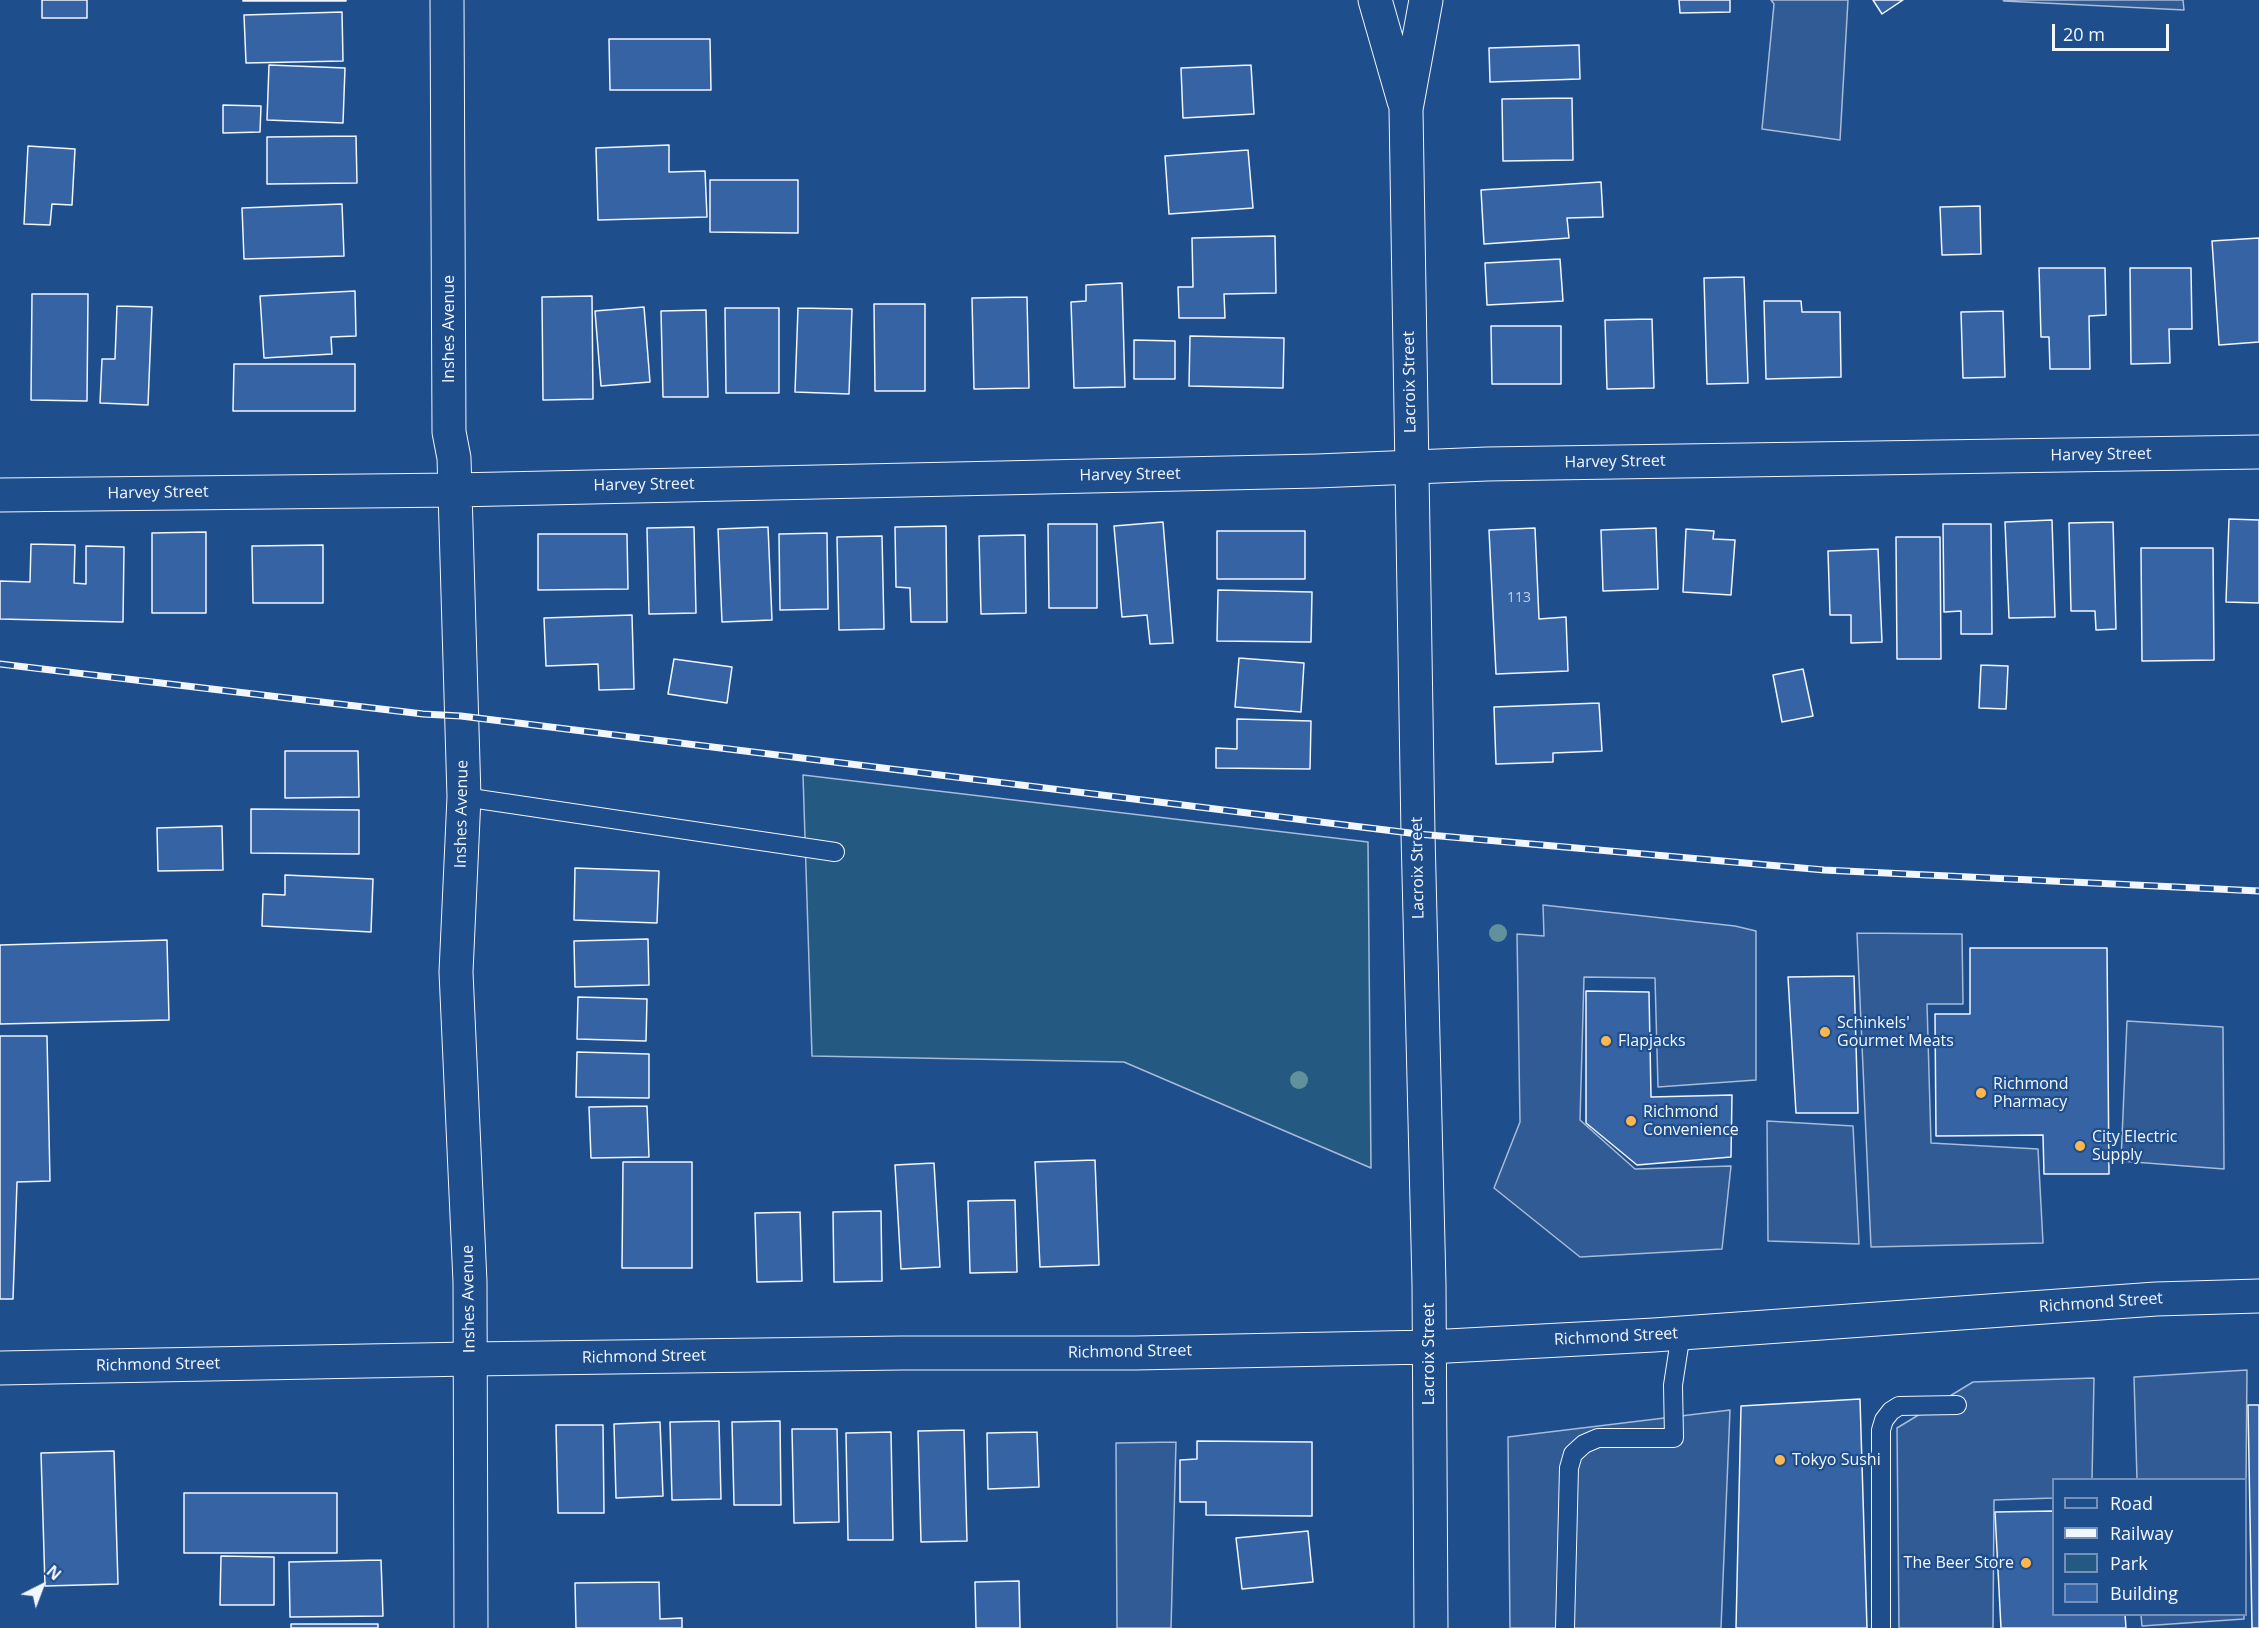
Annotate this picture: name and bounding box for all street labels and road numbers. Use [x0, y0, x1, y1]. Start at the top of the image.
street label: Inshes Avenue [439, 275, 459, 383]
street label: Lacroix Street [1400, 331, 1420, 433]
street label: Harvey Street [2050, 445, 2152, 465]
street label: Harvey Street [1564, 452, 1666, 472]
street label: Harvey Street [1079, 465, 1181, 485]
street label: Harvey Street [593, 475, 695, 495]
street label: Harvey Street [107, 483, 209, 503]
street label: Inshes Avenue [451, 760, 473, 868]
street label: Lacroix Street [1408, 817, 1428, 919]
street label: Inshes Avenue [458, 1245, 480, 1353]
street label: Richmond Street [2038, 1289, 2164, 1317]
street label: Lacroix Street [1419, 1303, 1439, 1405]
street label: Richmond Street [1553, 1324, 1679, 1350]
street label: Richmond Street [1068, 1341, 1192, 1363]
street label: Richmond Street [582, 1346, 706, 1368]
street label: Richmond Street [96, 1354, 220, 1376]

